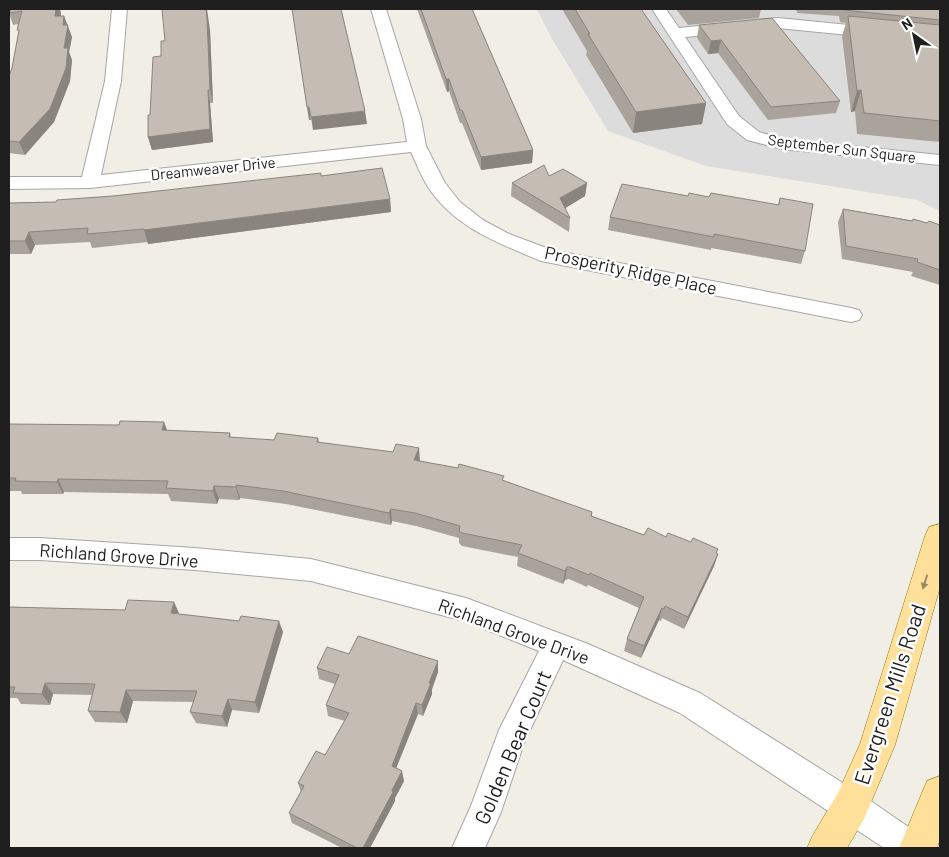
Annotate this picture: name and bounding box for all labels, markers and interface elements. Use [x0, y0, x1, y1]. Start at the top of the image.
north arrow [889, 10, 939, 60]
text: N [898, 14, 915, 33]
street label: September Sun Square [767, 130, 917, 166]
street label: Dreamweaver Drive [150, 152, 276, 184]
street label: Prosperity Ridge Place [543, 241, 719, 299]
street label: Richland Grove Drive [39, 538, 199, 572]
one-way arrow [921, 575, 929, 590]
street label: Richland Grove Drive [435, 593, 593, 669]
street label: Evergreen Mills Road [848, 601, 930, 787]
street label: Golden Bear Court [468, 666, 556, 828]

